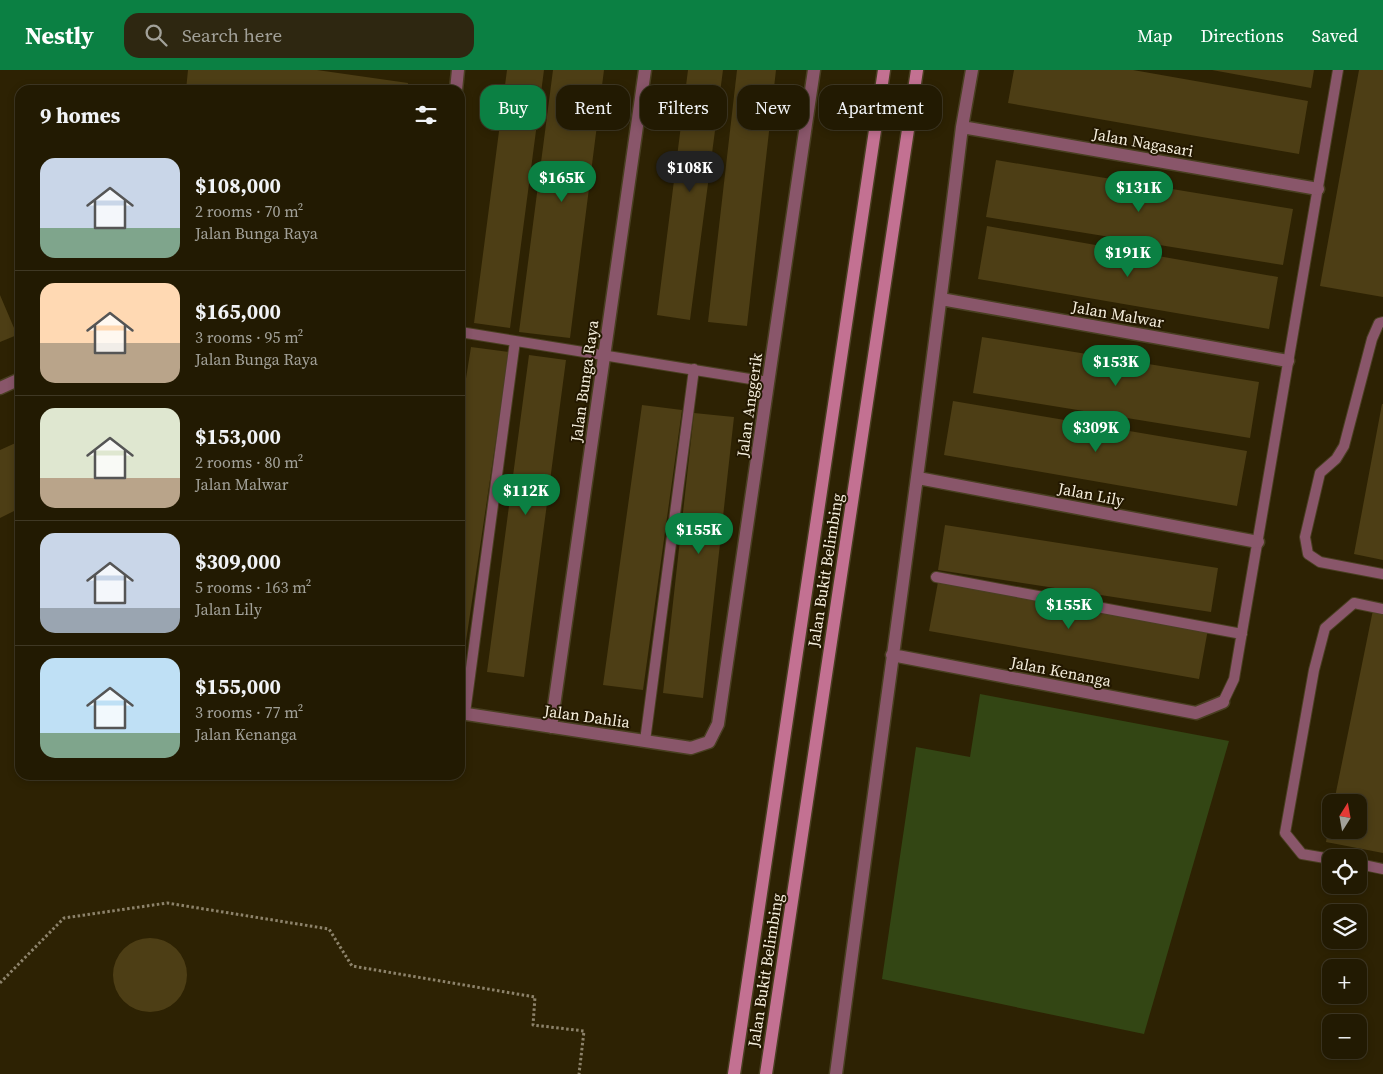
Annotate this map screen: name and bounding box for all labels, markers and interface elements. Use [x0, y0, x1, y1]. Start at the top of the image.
search box [124, 13, 474, 58]
text: Nestly [25, 19, 94, 52]
icon: search [142, 21, 170, 49]
text: Search here [182, 22, 282, 48]
text: Map [1137, 23, 1173, 48]
text: Directions [1201, 23, 1284, 48]
text: Saved [1312, 23, 1358, 48]
chip: Buy [480, 85, 546, 130]
chip: Rent [556, 85, 630, 130]
chip: Filters [640, 85, 727, 130]
chip: New [737, 85, 809, 130]
chip: Apartment [819, 85, 942, 130]
text: 9 homes [40, 101, 120, 130]
icon: filters [412, 101, 440, 129]
street label: Jalan Nagasari [1090, 122, 1195, 162]
pin: $108K [655, 150, 725, 193]
text: $108K [667, 156, 713, 178]
pin: $165K [527, 160, 597, 203]
text: $165K [539, 166, 585, 188]
pin: $131K [1104, 170, 1174, 213]
text: $108,000 [195, 171, 281, 200]
text: $131K [1116, 176, 1162, 198]
icon: home [80, 178, 140, 238]
text: 2 rooms · 70 m² [195, 200, 303, 222]
text: Jalan Bunga Raya [195, 222, 318, 244]
pin: $191K [1093, 236, 1163, 278]
text: $191K [1105, 241, 1151, 263]
street label: Jalan Malwar [1069, 295, 1166, 333]
text: $165,000 [195, 297, 281, 326]
icon: home [80, 303, 140, 363]
street label: Jalan Bunga Raya [564, 318, 604, 444]
text: 3 rooms · 95 m² [195, 326, 303, 348]
pin: $153K [1081, 344, 1151, 387]
text: Jalan Bunga Raya [195, 348, 318, 370]
text: $153K [1093, 350, 1139, 372]
street label: Jalan Anggerik [731, 351, 767, 459]
pin: $309K [1061, 410, 1131, 453]
text: $309K [1073, 416, 1119, 438]
text: $153,000 [195, 422, 281, 451]
icon: home [80, 428, 140, 488]
text: 2 rooms · 80 m² [195, 451, 303, 473]
text: Jalan Malwar [195, 473, 288, 495]
pin: $112K [491, 474, 561, 516]
street label: Jalan Lily [1055, 477, 1127, 511]
text: $112K [503, 479, 549, 501]
street label: Jalan Bukit Belimbing [802, 492, 848, 649]
pin: $155K [664, 512, 734, 555]
text: $155K [676, 518, 722, 540]
text: $309,000 [195, 547, 281, 576]
icon: home [80, 553, 140, 613]
text: 5 rooms · 163 m² [195, 576, 311, 598]
pin: $155K [1034, 588, 1104, 630]
text: $155K [1046, 593, 1092, 615]
text: Jalan Lily [195, 598, 262, 620]
street label: Jalan Kenanga [1008, 650, 1114, 692]
text: $155,000 [195, 672, 281, 701]
icon: home [80, 678, 140, 738]
street label: Jalan Dahlia [542, 699, 632, 733]
text: 3 rooms · 77 m² [195, 701, 303, 723]
text: Jalan Kenanga [195, 723, 297, 745]
north arrow [1322, 794, 1368, 839]
map controls [1322, 794, 1367, 1059]
button: locate [1322, 849, 1367, 894]
street label: Jalan Bukit Belimbing [742, 892, 788, 1049]
button: layers [1322, 904, 1367, 949]
button: + [1322, 959, 1367, 1004]
button: − [1322, 1014, 1367, 1059]

